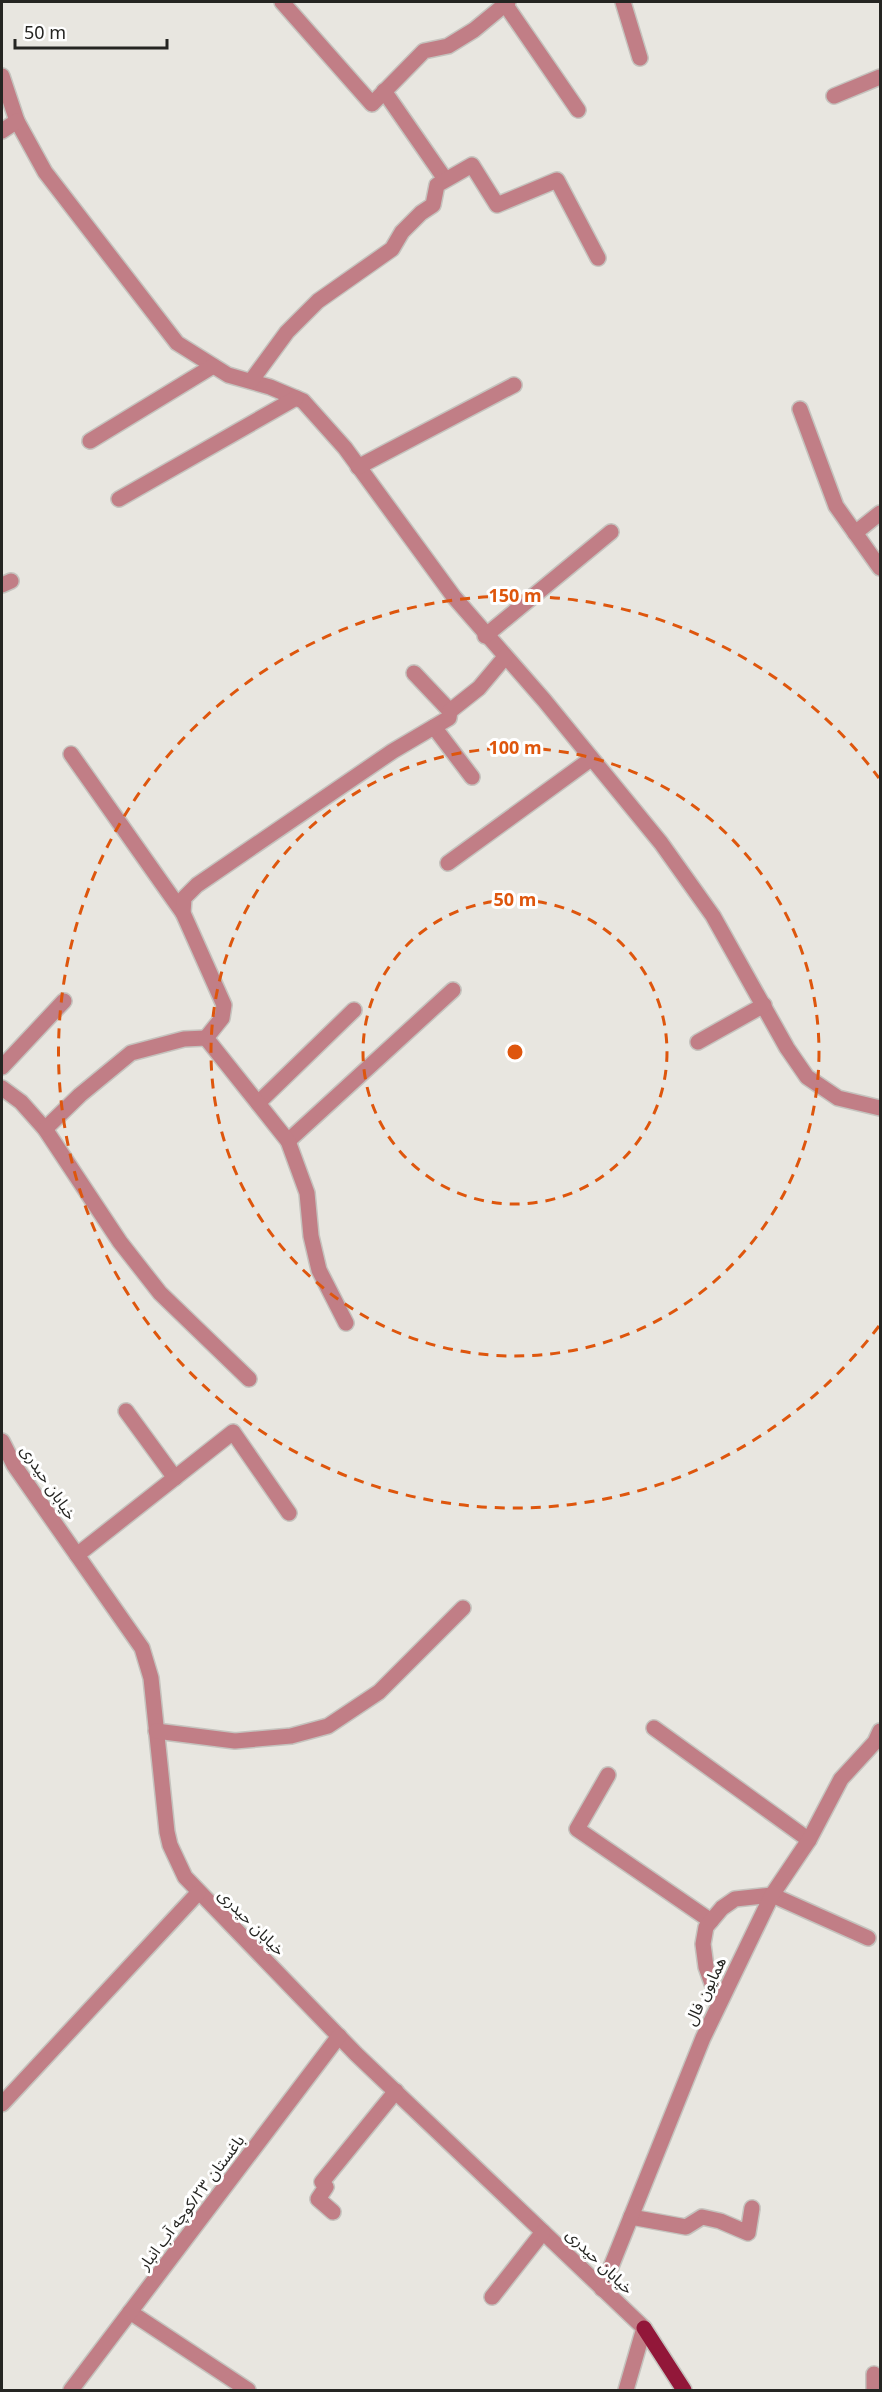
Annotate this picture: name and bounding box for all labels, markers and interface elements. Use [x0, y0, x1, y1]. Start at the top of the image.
scale bar [15, 12, 166, 50]
text: 50 m [24, 20, 66, 44]
text: 150 m [488, 583, 542, 607]
text: 100 m [488, 735, 542, 759]
text: 50 m [494, 887, 536, 911]
centre of rings [505, 1042, 525, 1062]
street label: خیابان حیدری [16, 1440, 82, 1524]
street label: خیابان حیدری [214, 1884, 290, 1960]
street label: همایون فال [679, 1953, 731, 2029]
street label: باغستان ۲۳/کوچه آب انبار [132, 2130, 249, 2275]
street label: خیابان حیدری [561, 2223, 639, 2299]

